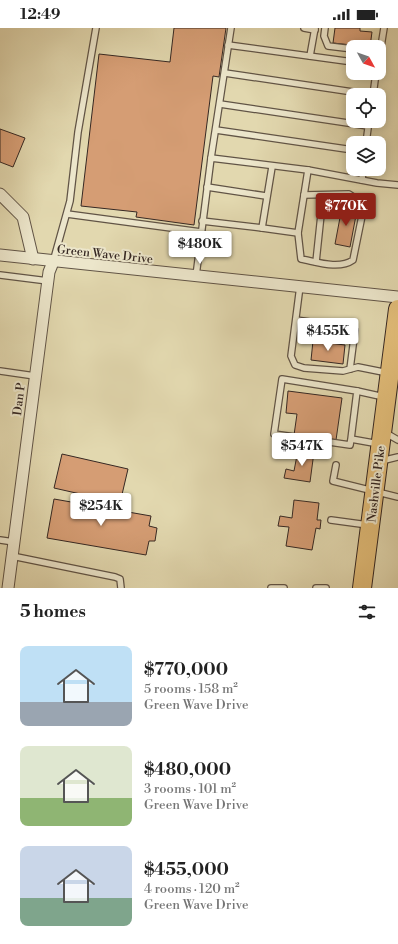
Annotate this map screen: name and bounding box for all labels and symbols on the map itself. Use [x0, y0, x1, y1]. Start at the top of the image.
north arrow [346, 40, 386, 80]
pin: $770K [318, 193, 374, 227]
pin: $480K [172, 231, 228, 265]
street label: Green Wave Drive [56, 242, 154, 267]
pin: $455K [300, 318, 356, 352]
street label: Dan P [10, 382, 29, 416]
pin: $547K [274, 433, 330, 467]
street label: Nashville Pike [364, 445, 389, 523]
pin: $254K [73, 493, 129, 527]

